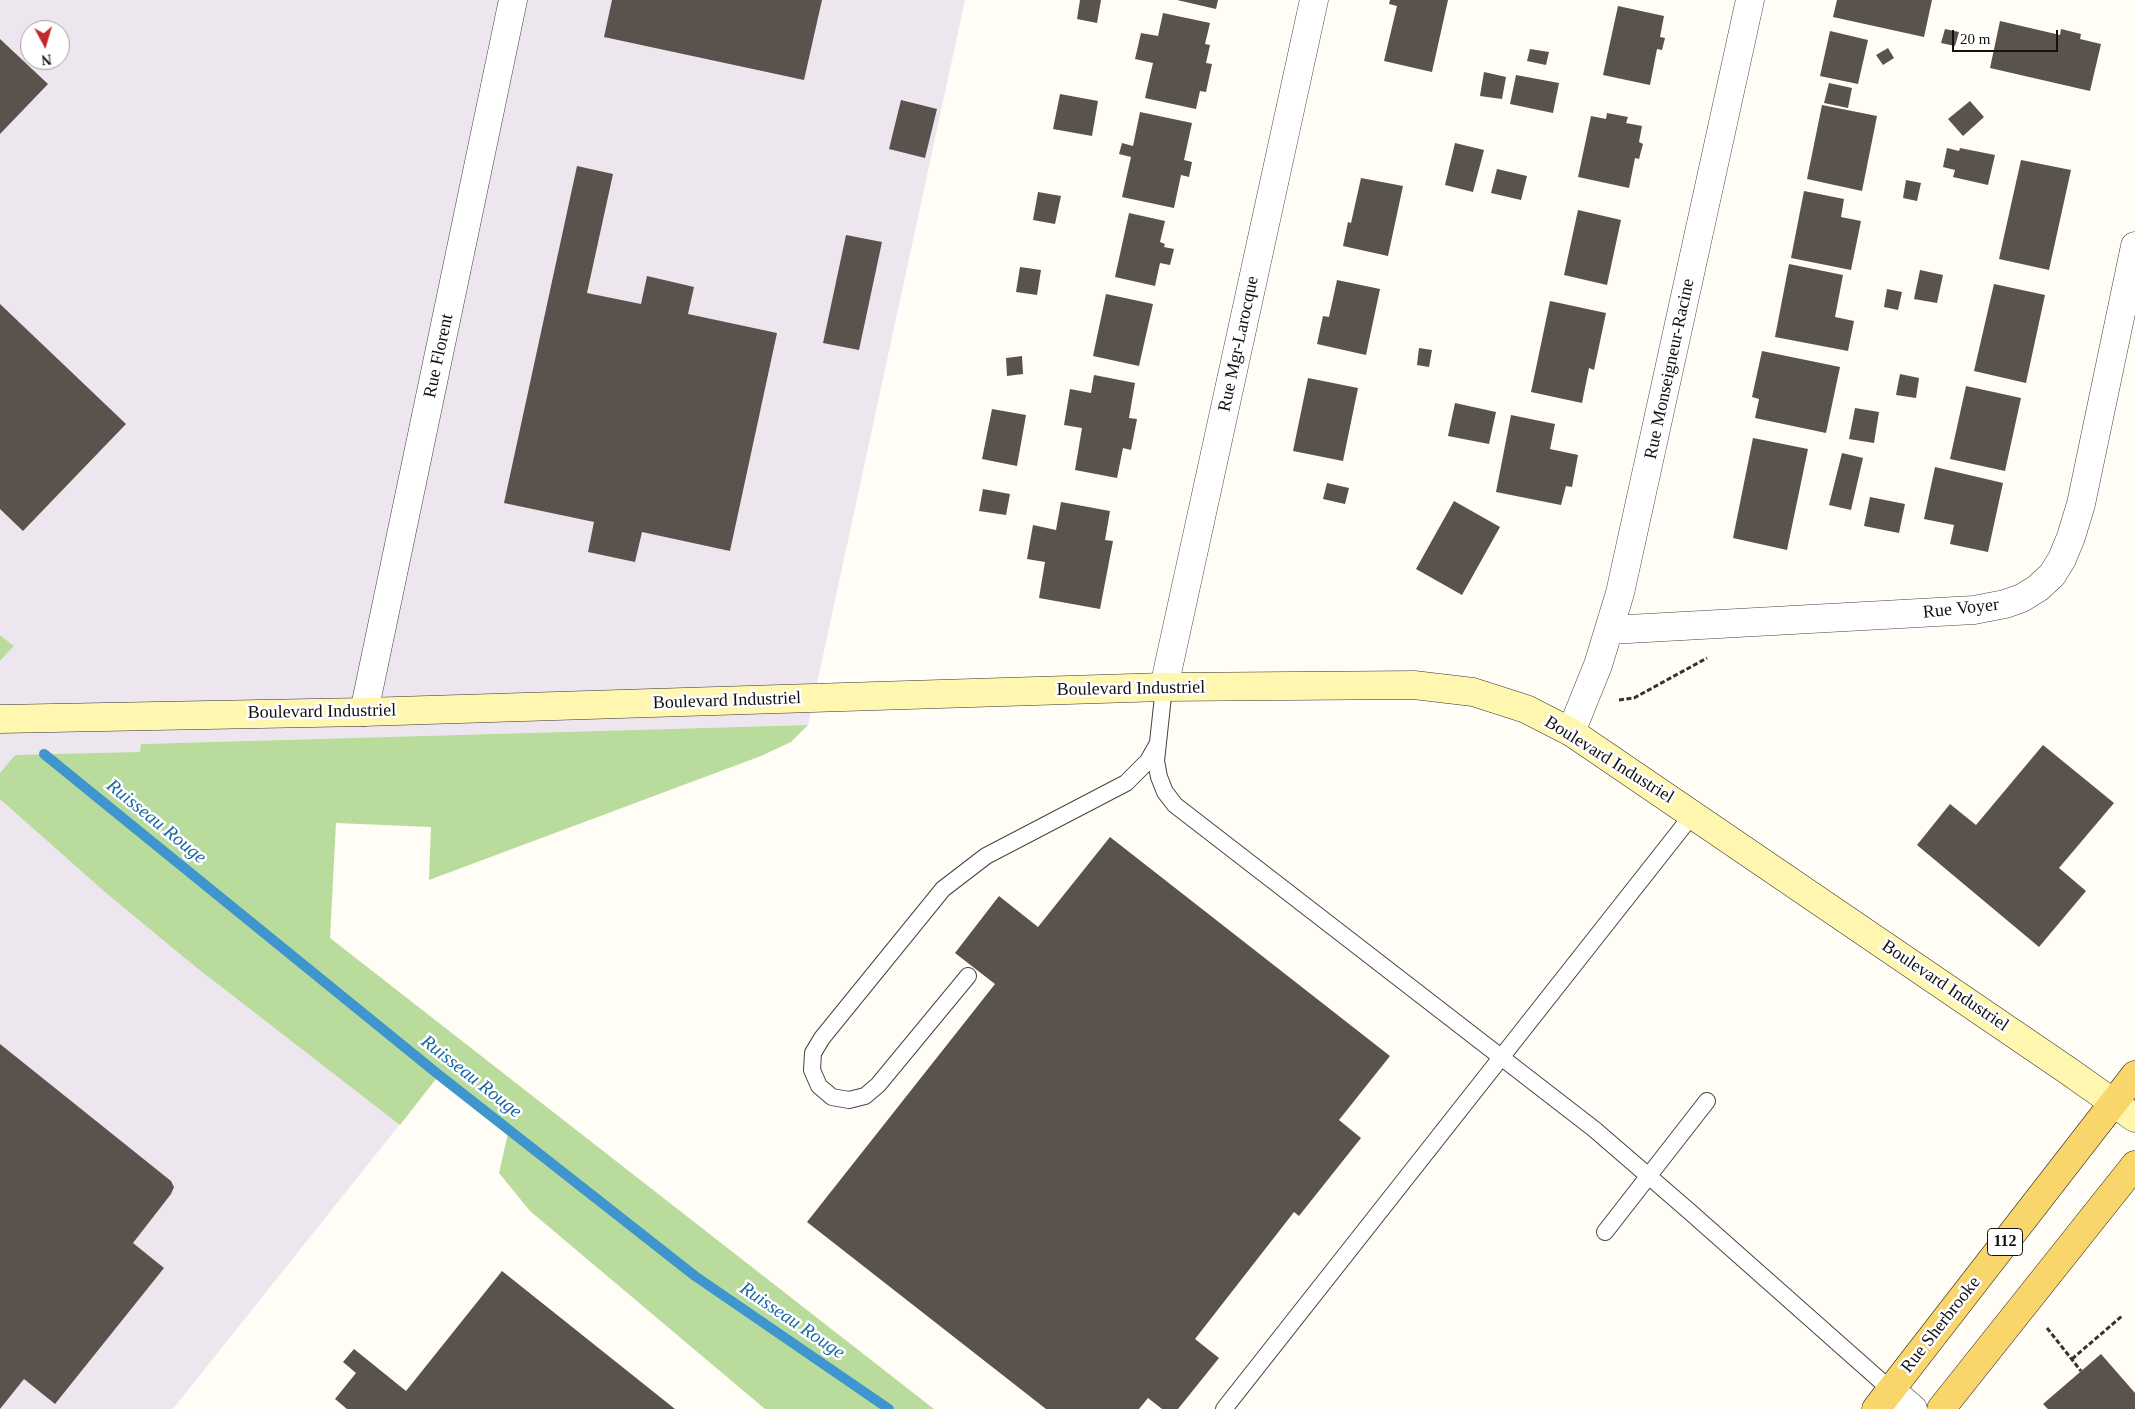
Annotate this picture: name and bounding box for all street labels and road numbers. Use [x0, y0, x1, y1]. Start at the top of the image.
street label: Rue Mgr-Larocque [1214, 274, 1264, 414]
street label: Rue Monseigneur-Racine [1640, 277, 1700, 461]
street label: Rue Florent [420, 312, 458, 400]
street label: Rue Voyer [1922, 594, 2000, 624]
street label: Boulevard Industriel [1057, 677, 1205, 701]
street label: Boulevard Industriel [652, 688, 802, 714]
street label: Boulevard Industriel [248, 700, 396, 724]
street label: Boulevard Industriel [1540, 712, 1678, 808]
street label: Boulevard Industriel [1877, 936, 2013, 1036]
road number: 112 [1988, 1228, 2022, 1256]
street label: Rue Sherbrooke [1897, 1272, 1985, 1378]

